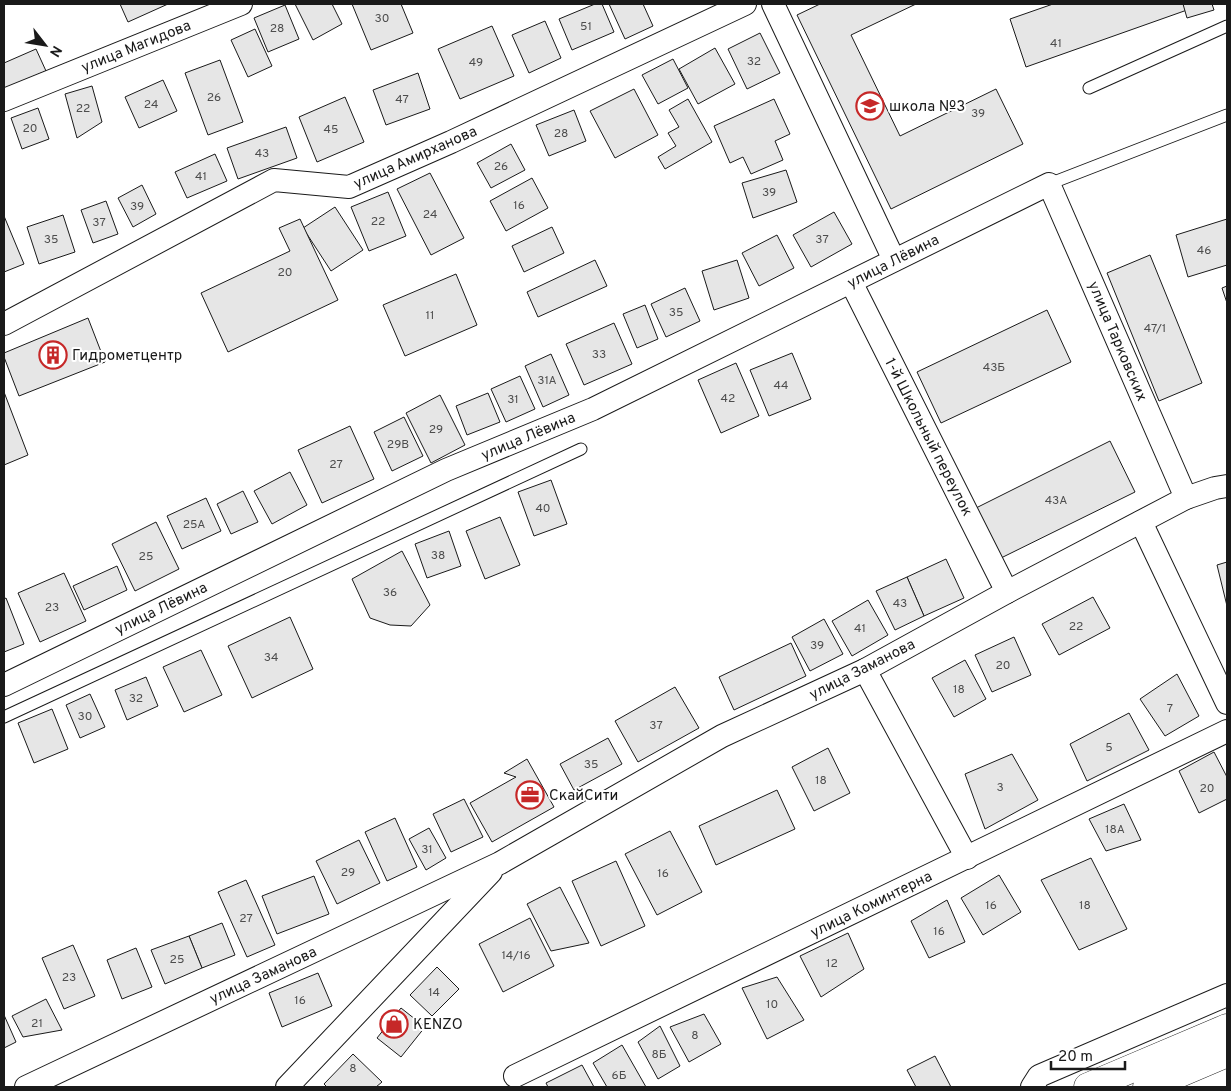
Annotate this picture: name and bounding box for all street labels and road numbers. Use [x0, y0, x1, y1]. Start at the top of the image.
street label: улица Магидова [79, 17, 194, 78]
street label: улица Амирханова [351, 123, 480, 194]
street label: улица Лёвина [845, 231, 943, 294]
street label: улица Тарковских [1083, 279, 1151, 405]
street label: 1-й Школьный переулок [879, 355, 976, 520]
street label: улица Лёвина [479, 409, 579, 466]
street label: улица Лёвина [112, 579, 211, 640]
street label: улица Заманова [807, 636, 919, 705]
street label: улица Коминтерна [808, 868, 936, 943]
street label: улица Заманова [207, 943, 320, 1010]

